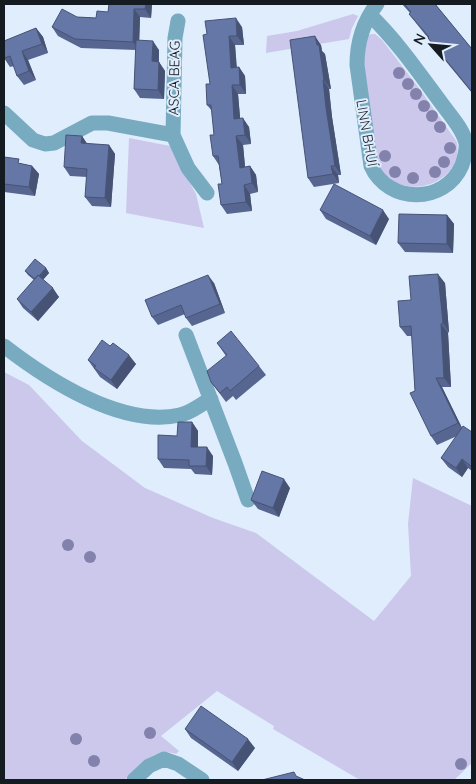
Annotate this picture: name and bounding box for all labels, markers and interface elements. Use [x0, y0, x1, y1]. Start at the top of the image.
north arrow [406, 20, 456, 70]
text: N [409, 30, 430, 48]
street label: ASCA BEAG [164, 40, 184, 116]
street label: LINN BHUÍ [352, 98, 382, 168]

